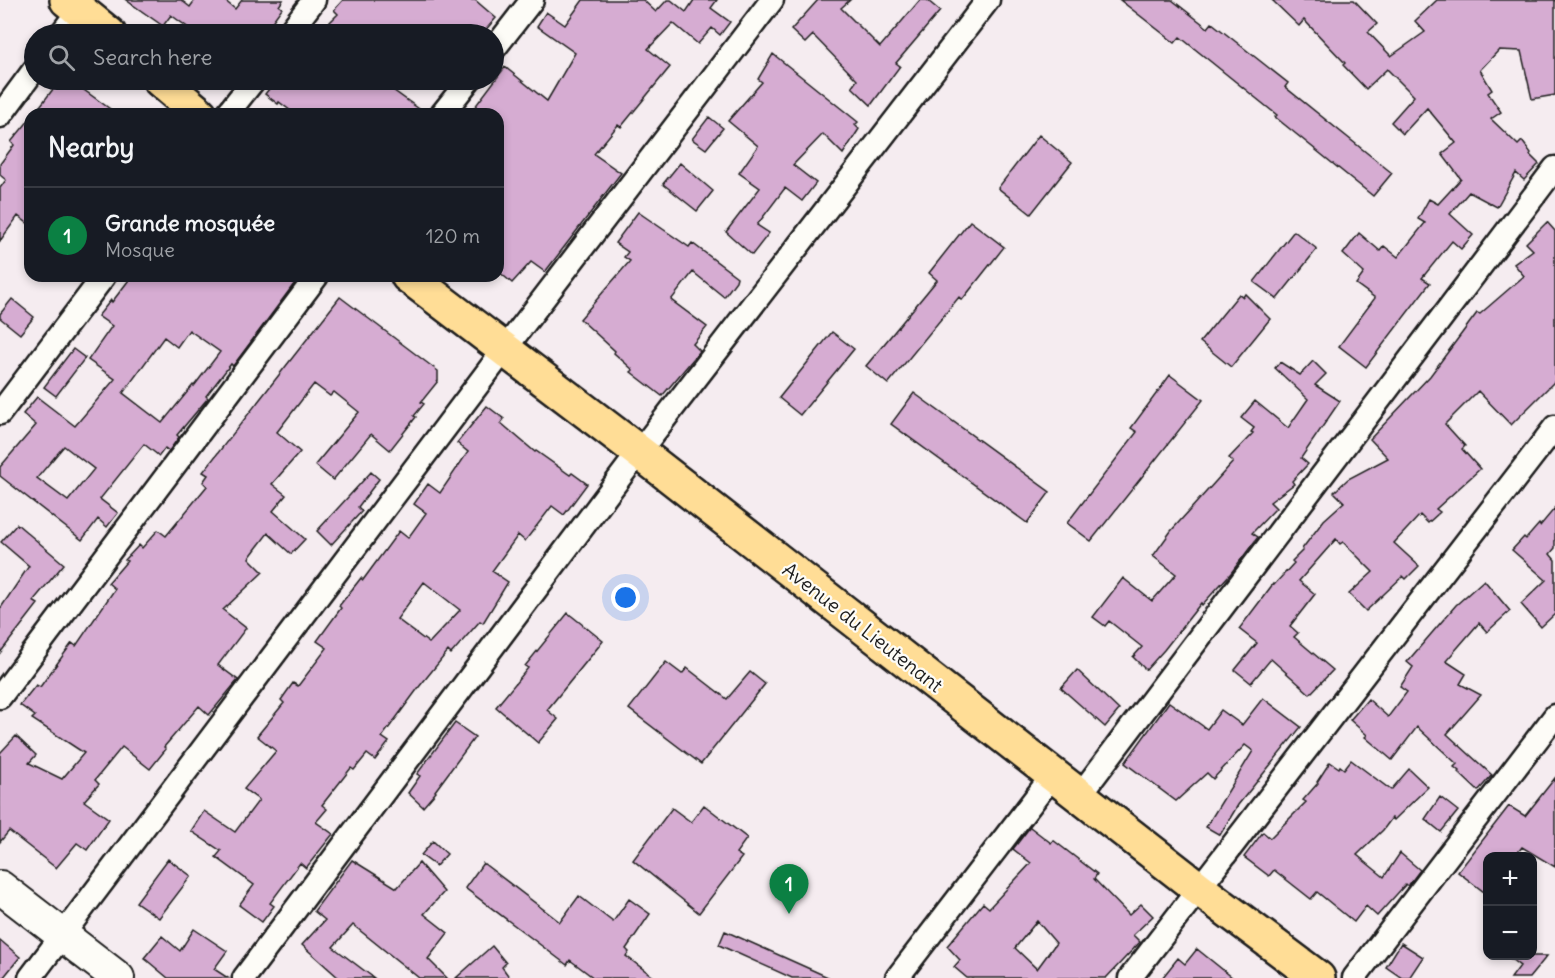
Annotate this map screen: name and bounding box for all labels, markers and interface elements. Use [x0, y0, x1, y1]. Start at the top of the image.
search box [24, 24, 504, 90]
icon: search [45, 41, 78, 74]
text: Search here [93, 43, 212, 71]
text: Nearby [48, 131, 134, 164]
text: Grande mosquée [105, 209, 275, 237]
text: 1 [64, 223, 71, 248]
text: 120 m [426, 223, 480, 248]
text: Mosque [105, 237, 175, 262]
street label: Avenue du Lieutenant [778, 557, 948, 697]
your location [611, 583, 640, 612]
map controls [1483, 852, 1537, 960]
button: + [1483, 852, 1537, 906]
pin: 1 [770, 864, 808, 914]
button: − [1483, 906, 1537, 960]

